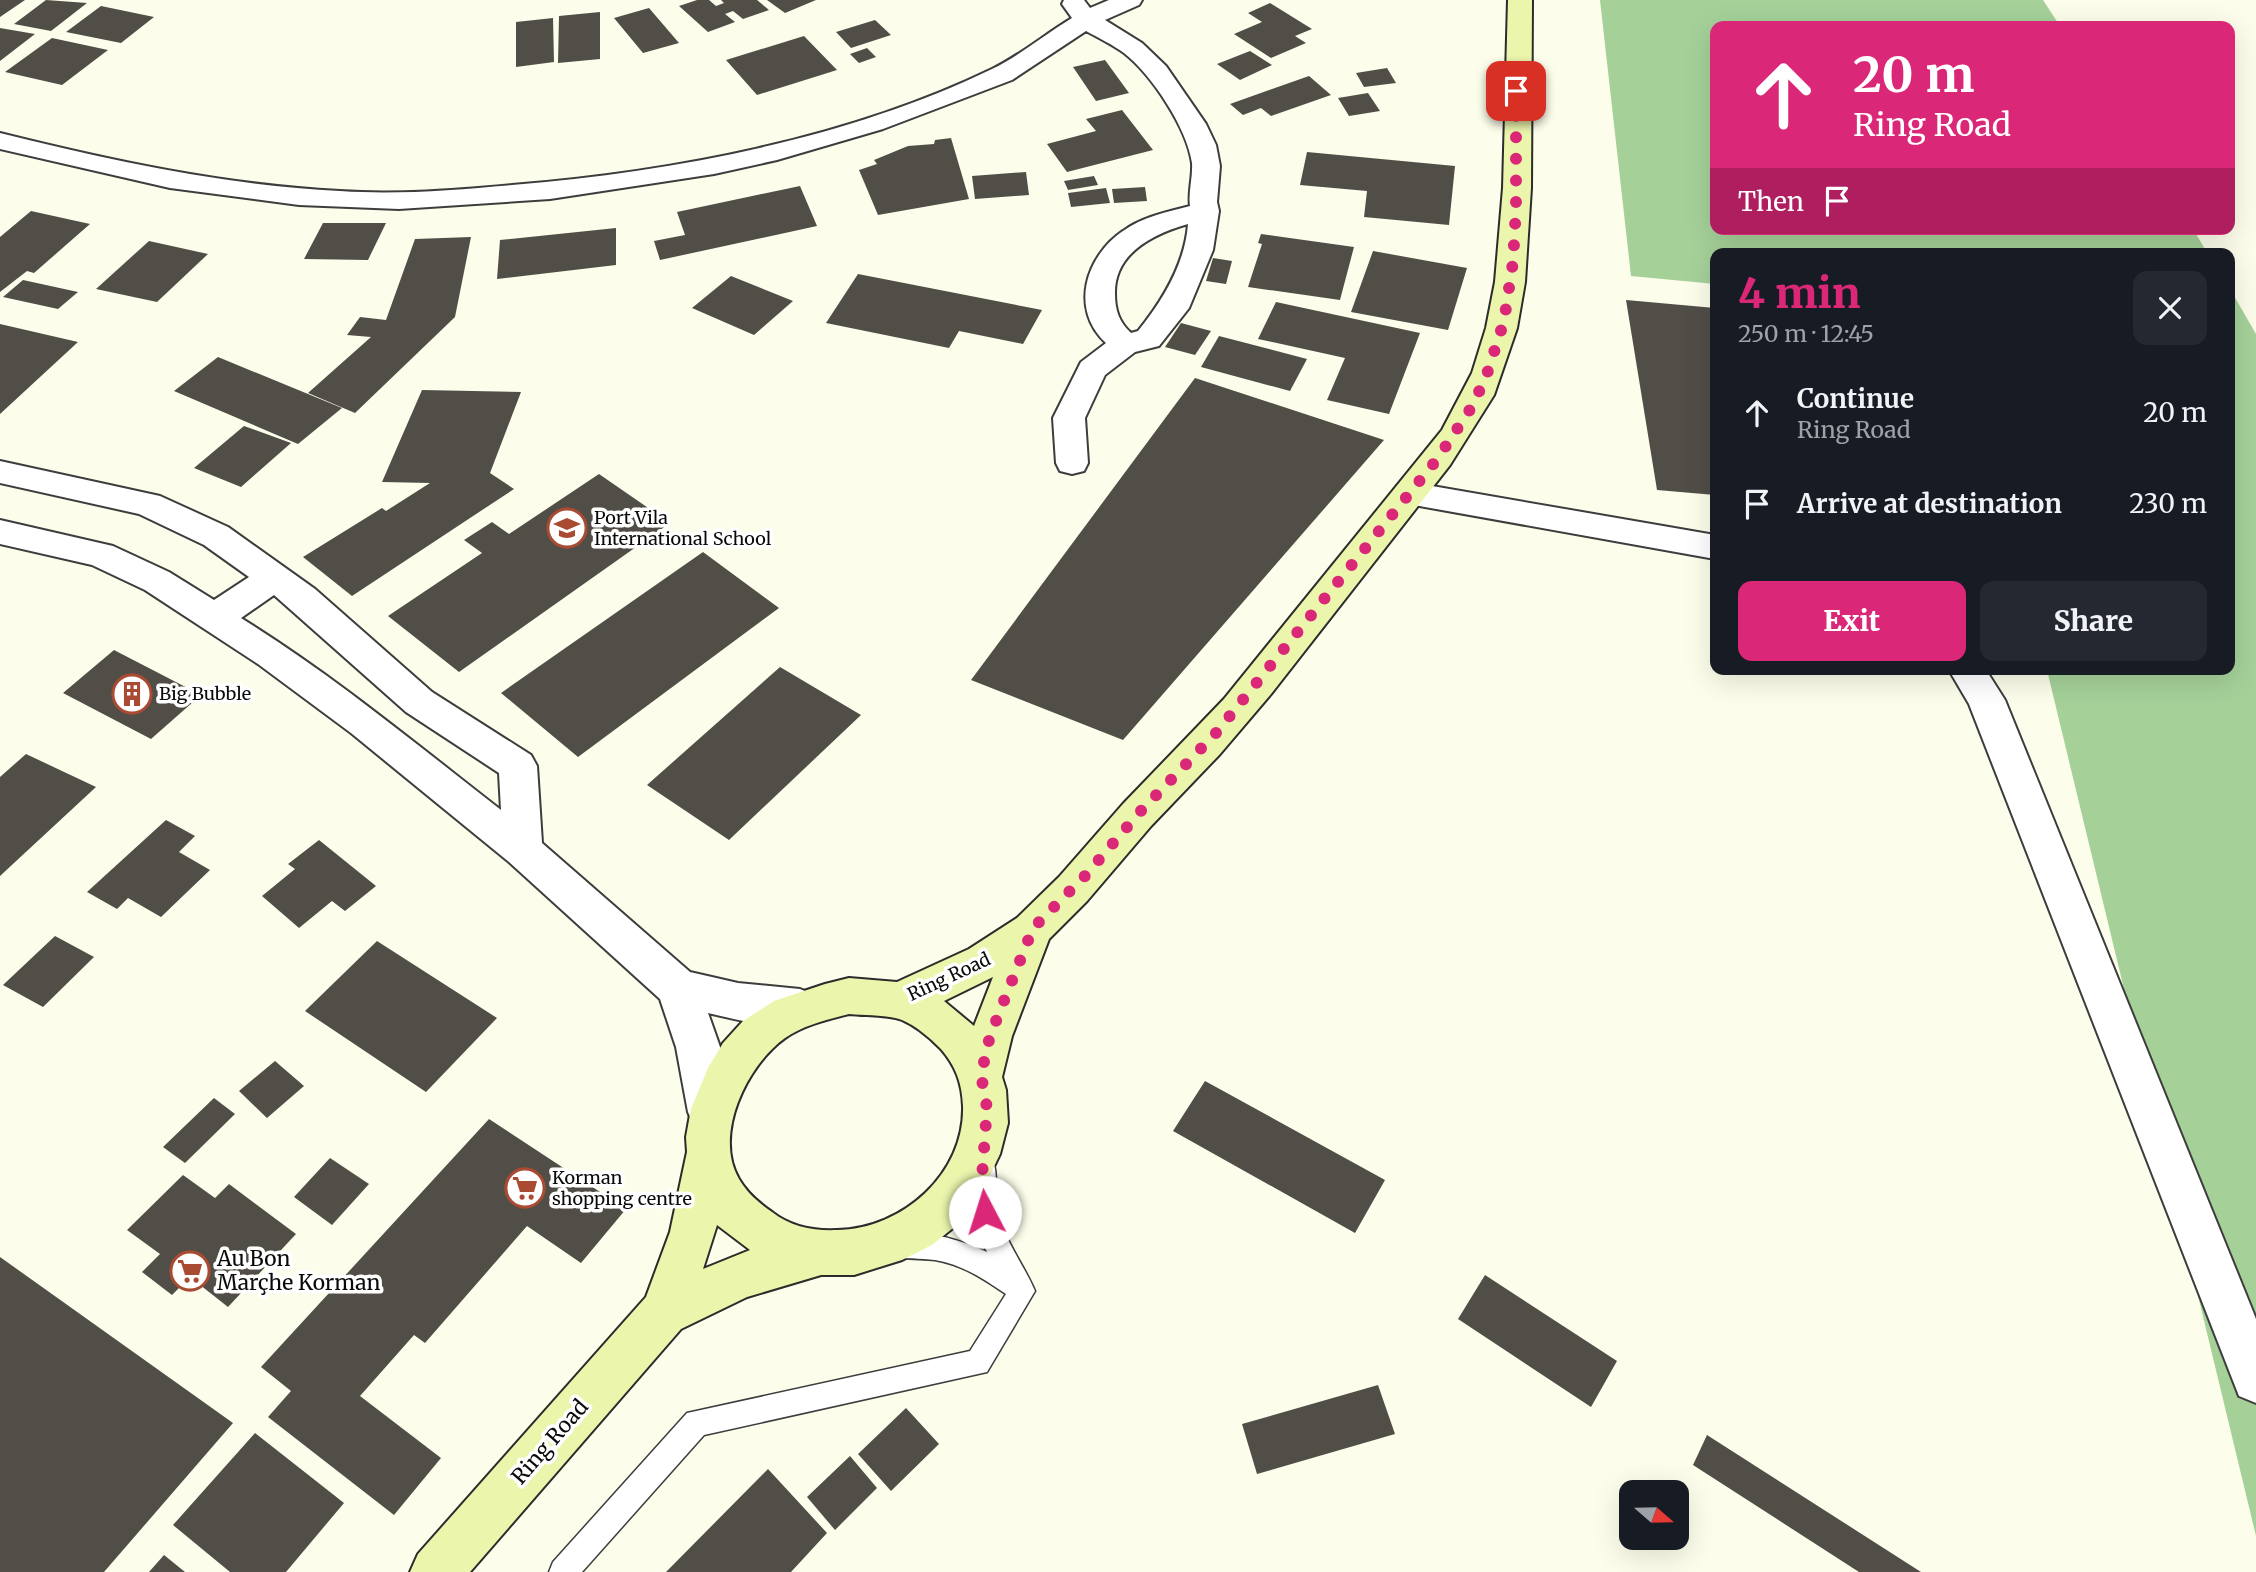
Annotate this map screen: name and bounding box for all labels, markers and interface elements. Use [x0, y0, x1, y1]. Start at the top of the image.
text: 20 m [1853, 44, 1974, 105]
icon: ahead [1738, 49, 1829, 140]
pin [1486, 61, 1546, 121]
icon: arrive [1497, 72, 1535, 110]
text: Ring Road [1853, 105, 2011, 145]
icon: arrive [1818, 182, 1856, 220]
text: Then [1738, 185, 1804, 218]
text: 4 min [1738, 267, 1860, 319]
button: close [2133, 271, 2207, 345]
text: 250 m · 12:45 [1738, 319, 1874, 348]
text: Continue [1797, 382, 1914, 415]
icon: ahead [1738, 394, 1776, 432]
text: 20 m [2143, 396, 2207, 429]
text: Ring Road [1797, 415, 1911, 444]
icon: arrive [1738, 485, 1776, 523]
text: Arrive at destination [1797, 487, 2062, 520]
text: 230 m [2129, 487, 2207, 520]
place label: Port Vila International School [594, 506, 772, 550]
school or university icon: Port Vila International School [546, 507, 588, 549]
button: Exit [1738, 581, 1966, 661]
button: Share [1980, 581, 2207, 661]
building icon: Big Bubble [111, 673, 153, 715]
place label: Big Bubble [159, 682, 251, 705]
street label: Ring Road [904, 947, 994, 1006]
place label: Korman shopping centre [552, 1166, 692, 1210]
supermarket icon: Korman shopping centre [504, 1167, 546, 1209]
position arrow [948, 1175, 1022, 1249]
place label: Au Bon Marçhe Korman [216, 1245, 380, 1296]
supermarket icon: Au Bon Marçhe Korman [169, 1250, 211, 1292]
street label: Ring Road [505, 1393, 594, 1490]
north arrow [1619, 1480, 1689, 1550]
map controls [1619, 1480, 1689, 1550]

